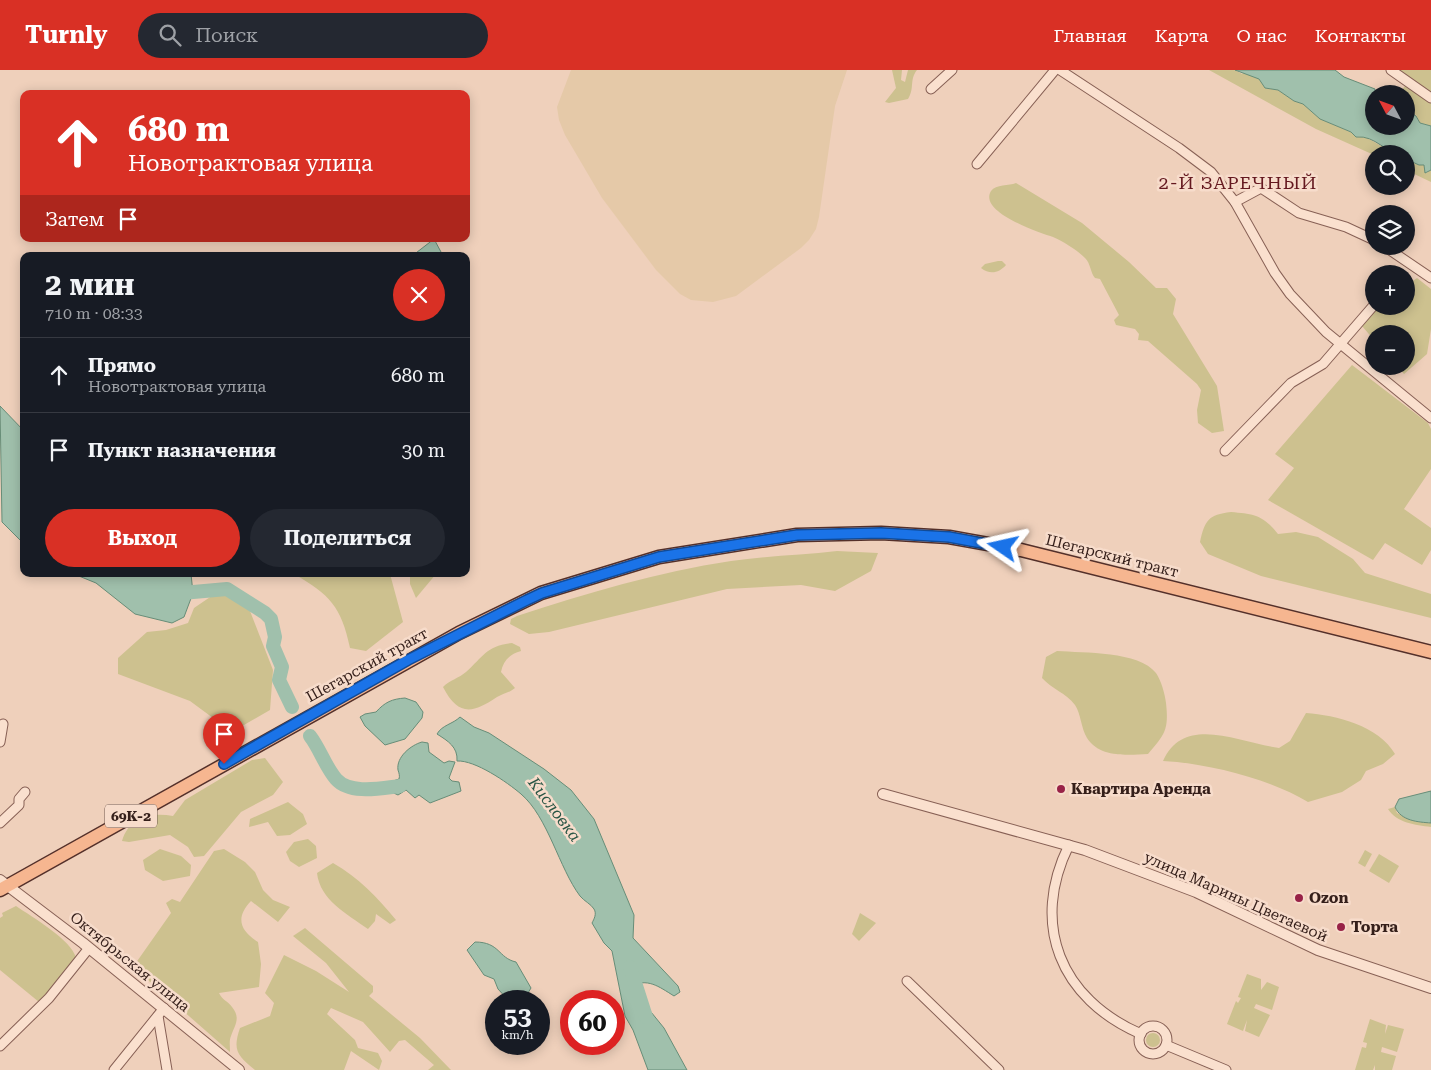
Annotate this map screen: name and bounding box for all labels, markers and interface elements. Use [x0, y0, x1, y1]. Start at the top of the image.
search box [138, 13, 488, 58]
text: Turnly [25, 21, 108, 49]
icon: search [156, 21, 184, 49]
text: Поиск [196, 24, 258, 47]
text: Главная [1054, 25, 1127, 46]
text: Карта [1155, 25, 1209, 46]
text: О нас [1237, 25, 1287, 46]
text: Контакты [1315, 25, 1406, 46]
north arrow [1365, 85, 1415, 135]
map controls [1365, 85, 1415, 375]
text: 680 m [128, 109, 229, 150]
icon: ahead [45, 110, 110, 175]
button: search [1365, 145, 1415, 195]
text: Новотрактовая улица [128, 151, 373, 176]
district label: 2-Й ЗАРЕЧНЫЙ [1159, 172, 1317, 193]
icon: arrive [114, 205, 142, 233]
button: layers [1365, 205, 1415, 255]
text: Затем [45, 208, 104, 231]
button: + [1365, 265, 1415, 315]
text: 2 мин [45, 267, 135, 302]
button: close [393, 269, 445, 321]
text: 710 m · 08:33 [45, 304, 143, 323]
button: − [1365, 325, 1415, 375]
text: Прямо [88, 354, 156, 377]
icon: ahead [45, 361, 73, 389]
text: 680 m [391, 364, 445, 387]
text: Новотрактовая улица [88, 377, 266, 396]
icon: arrive [45, 436, 73, 464]
text: Пункт назначения [88, 439, 276, 462]
text: 30 m [402, 439, 445, 462]
button: Выход [45, 509, 240, 567]
button: Поделиться [250, 509, 445, 567]
position arrow [976, 520, 1028, 572]
street label: Шегарский тракт [1044, 531, 1180, 581]
street label: Шегарский тракт [303, 624, 431, 706]
pin [203, 713, 245, 764]
icon: arrive [210, 720, 238, 748]
water label: Кисловка [524, 773, 585, 845]
place label: Квартира Аренда [1071, 780, 1211, 798]
marker: Квартира Аренда [1055, 783, 1067, 795]
road number: 69К-2 [105, 804, 157, 828]
street label: улица Марины Цветаевой [1141, 848, 1331, 946]
place label: Ozon [1309, 889, 1349, 907]
marker: Ozon [1293, 892, 1305, 904]
street label: Октябрьская улица [67, 908, 193, 1016]
place label: Торта [1351, 918, 1398, 936]
marker: Торта [1335, 921, 1347, 933]
speed limit sign: 60 [560, 990, 625, 1055]
text: 53 [503, 1002, 532, 1031]
text: km/h [501, 1028, 534, 1042]

